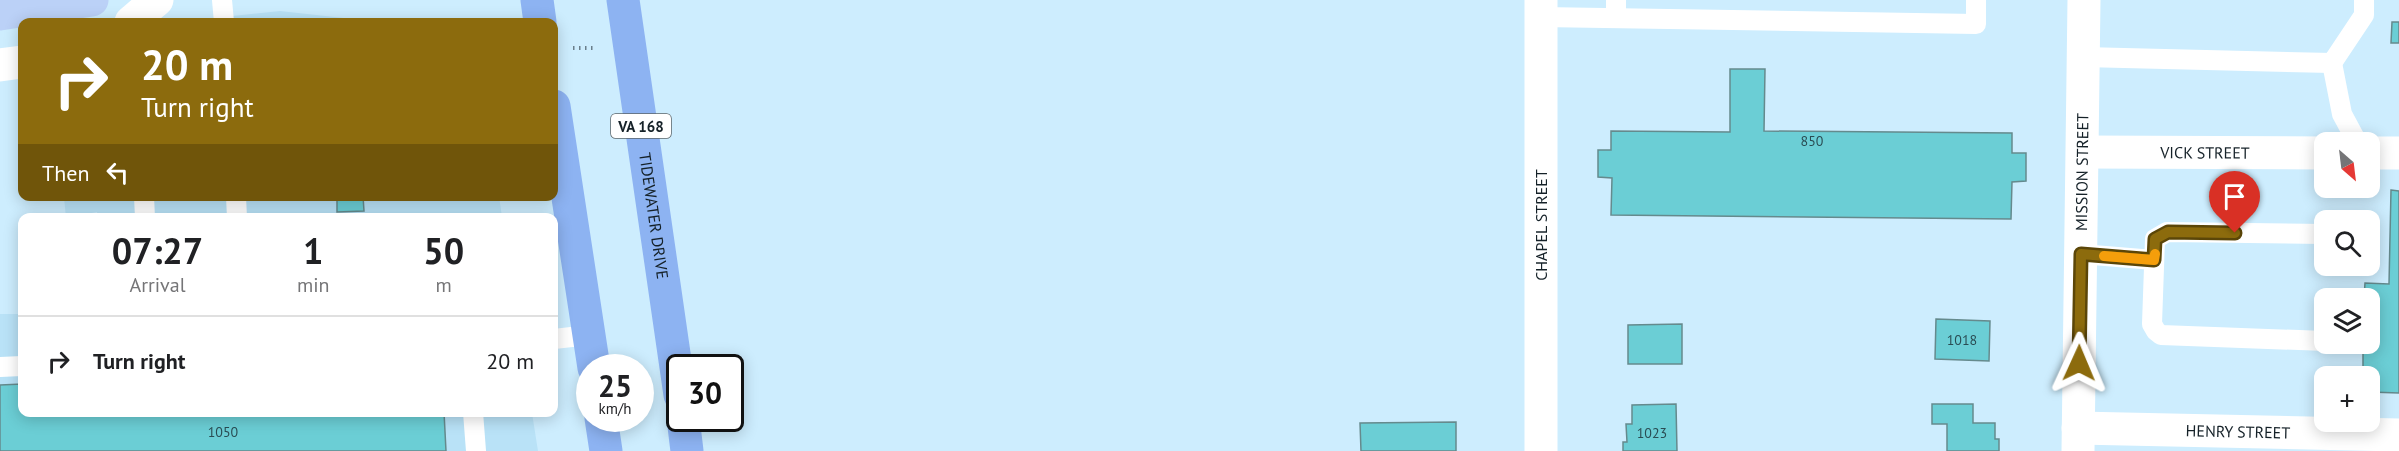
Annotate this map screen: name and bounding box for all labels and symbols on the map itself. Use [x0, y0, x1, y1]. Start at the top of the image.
street label: MISSION STREET [2071, 113, 2092, 231]
road number: VA 168 [611, 114, 671, 138]
house number: 850 [1801, 132, 1824, 150]
north arrow [2314, 132, 2380, 198]
street label: VICK STREET [2159, 142, 2250, 163]
street label: TIDEWATER DRIVE [635, 151, 673, 280]
street label: CHAPEL STREET [1531, 169, 1551, 281]
pin [2209, 171, 2260, 233]
house number: 1018 [1947, 331, 1977, 349]
position arrow [2047, 331, 2111, 395]
speed limit sign: 30 [666, 354, 744, 432]
street label: HENRY STREET [2186, 420, 2291, 443]
house number: 1050 [208, 423, 239, 441]
house number: 1023 [1637, 424, 1667, 442]

